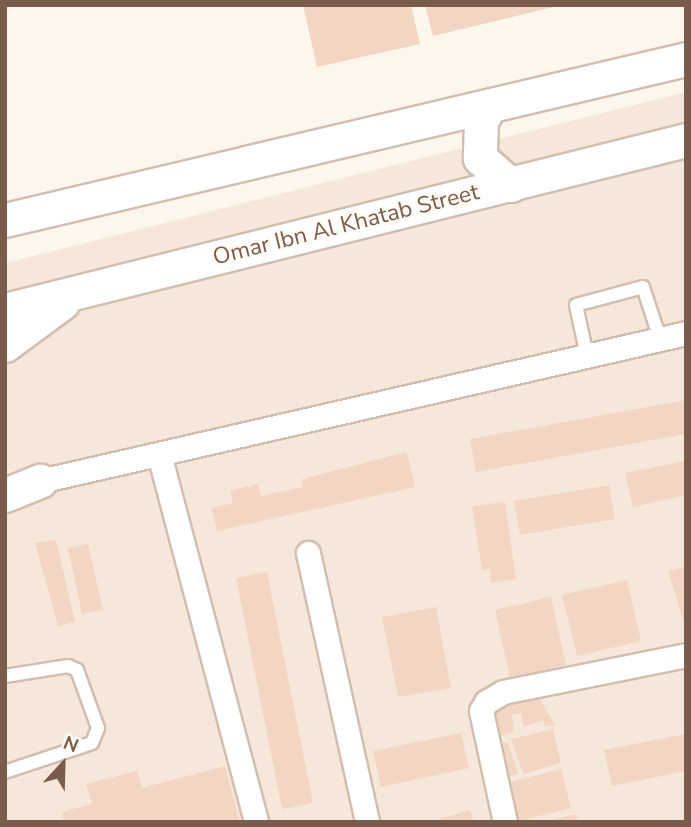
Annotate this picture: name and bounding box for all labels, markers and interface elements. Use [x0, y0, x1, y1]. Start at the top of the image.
street label: Omar Ibn Al Khatab Street [210, 179, 482, 271]
north arrow [28, 729, 98, 799]
text: N [59, 730, 82, 759]

